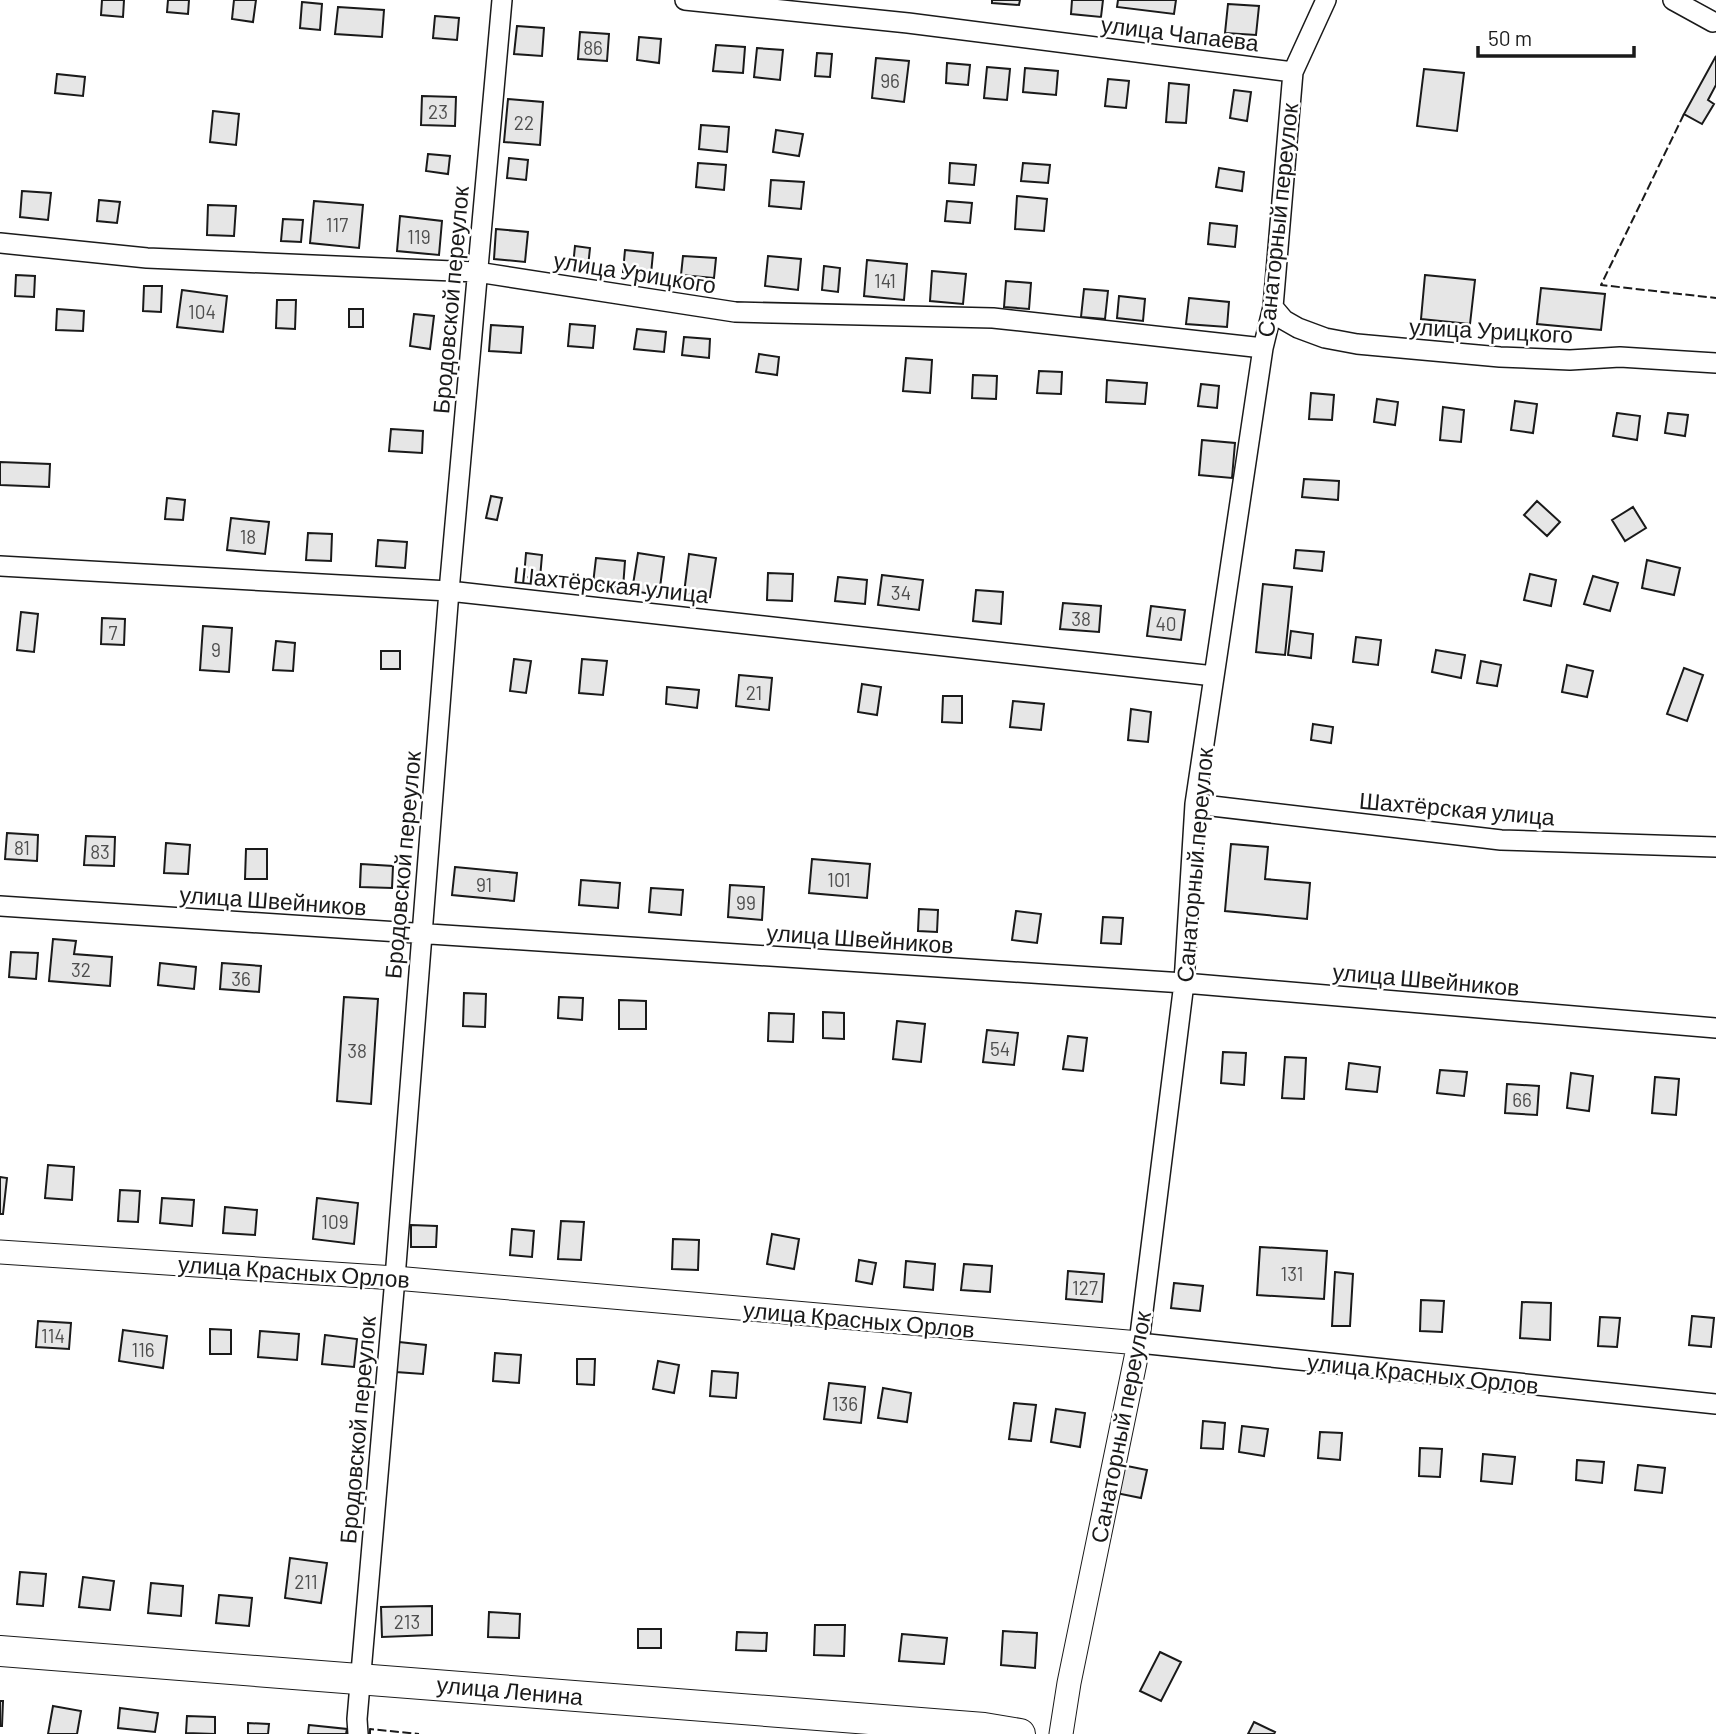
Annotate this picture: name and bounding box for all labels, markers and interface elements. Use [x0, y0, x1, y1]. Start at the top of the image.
street label: улица Чапаева [1100, 9, 1261, 57]
scale bar [1478, 14, 1634, 58]
text: 50 m [1488, 25, 1532, 50]
house number: 86 [583, 36, 603, 59]
house number: 96 [880, 69, 900, 92]
house number: 23 [428, 100, 448, 123]
street label: Санаторный переулок [1251, 101, 1303, 338]
house number: 22 [514, 111, 534, 134]
street label: Бродовской переулок [426, 184, 474, 415]
house number: 117 [326, 213, 348, 236]
house number: 119 [407, 225, 431, 248]
street label: улица Урицкого [552, 245, 718, 299]
house number: 141 [874, 269, 896, 292]
house number: 104 [188, 300, 216, 323]
street label: улица Урицкого [1408, 312, 1574, 348]
house number: 18 [240, 525, 256, 548]
street label: Шахтёрская улица [512, 560, 710, 608]
house number: 34 [891, 581, 911, 604]
house number: 38 [1071, 607, 1091, 630]
house number: 40 [1155, 612, 1177, 635]
house number: 7 [109, 621, 118, 644]
house number: 9 [211, 638, 221, 661]
house number: 21 [746, 681, 762, 704]
street label: Санаторный переулок [1170, 746, 1218, 983]
street label: Бродовской переулок [378, 749, 426, 980]
street label: Шахтёрская улица [1358, 785, 1556, 831]
house number: 81 [14, 836, 30, 859]
house number: 83 [90, 840, 110, 863]
house number: 101 [827, 868, 851, 891]
house number: 91 [476, 873, 492, 896]
street label: улица Швейников [179, 879, 367, 921]
house number: 99 [736, 891, 756, 914]
street label: улица Швейников [766, 917, 954, 959]
street label: улица Швейников [1331, 957, 1521, 1001]
house number: 32 [71, 958, 91, 981]
house number: 36 [231, 967, 251, 990]
house number: 54 [990, 1037, 1010, 1060]
house number: 38 [347, 1039, 367, 1062]
house number: 66 [1512, 1088, 1532, 1111]
house number: 109 [321, 1210, 349, 1233]
street label: улица Красных Орлов [177, 1249, 411, 1293]
house number: 131 [1281, 1262, 1303, 1285]
house number: 127 [1072, 1276, 1098, 1299]
street label: улица Красных Орлов [742, 1295, 976, 1343]
street label: Санаторный переулок [1084, 1308, 1156, 1545]
street label: Бродовской переулок [333, 1314, 381, 1545]
house number: 114 [41, 1324, 65, 1347]
house number: 116 [131, 1338, 155, 1361]
street label: улица Красных Орлов [1306, 1347, 1540, 1399]
house number: 136 [832, 1392, 858, 1415]
house number: 211 [294, 1570, 318, 1593]
house number: 213 [394, 1610, 420, 1633]
street label: улица Ленина [436, 1670, 585, 1710]

